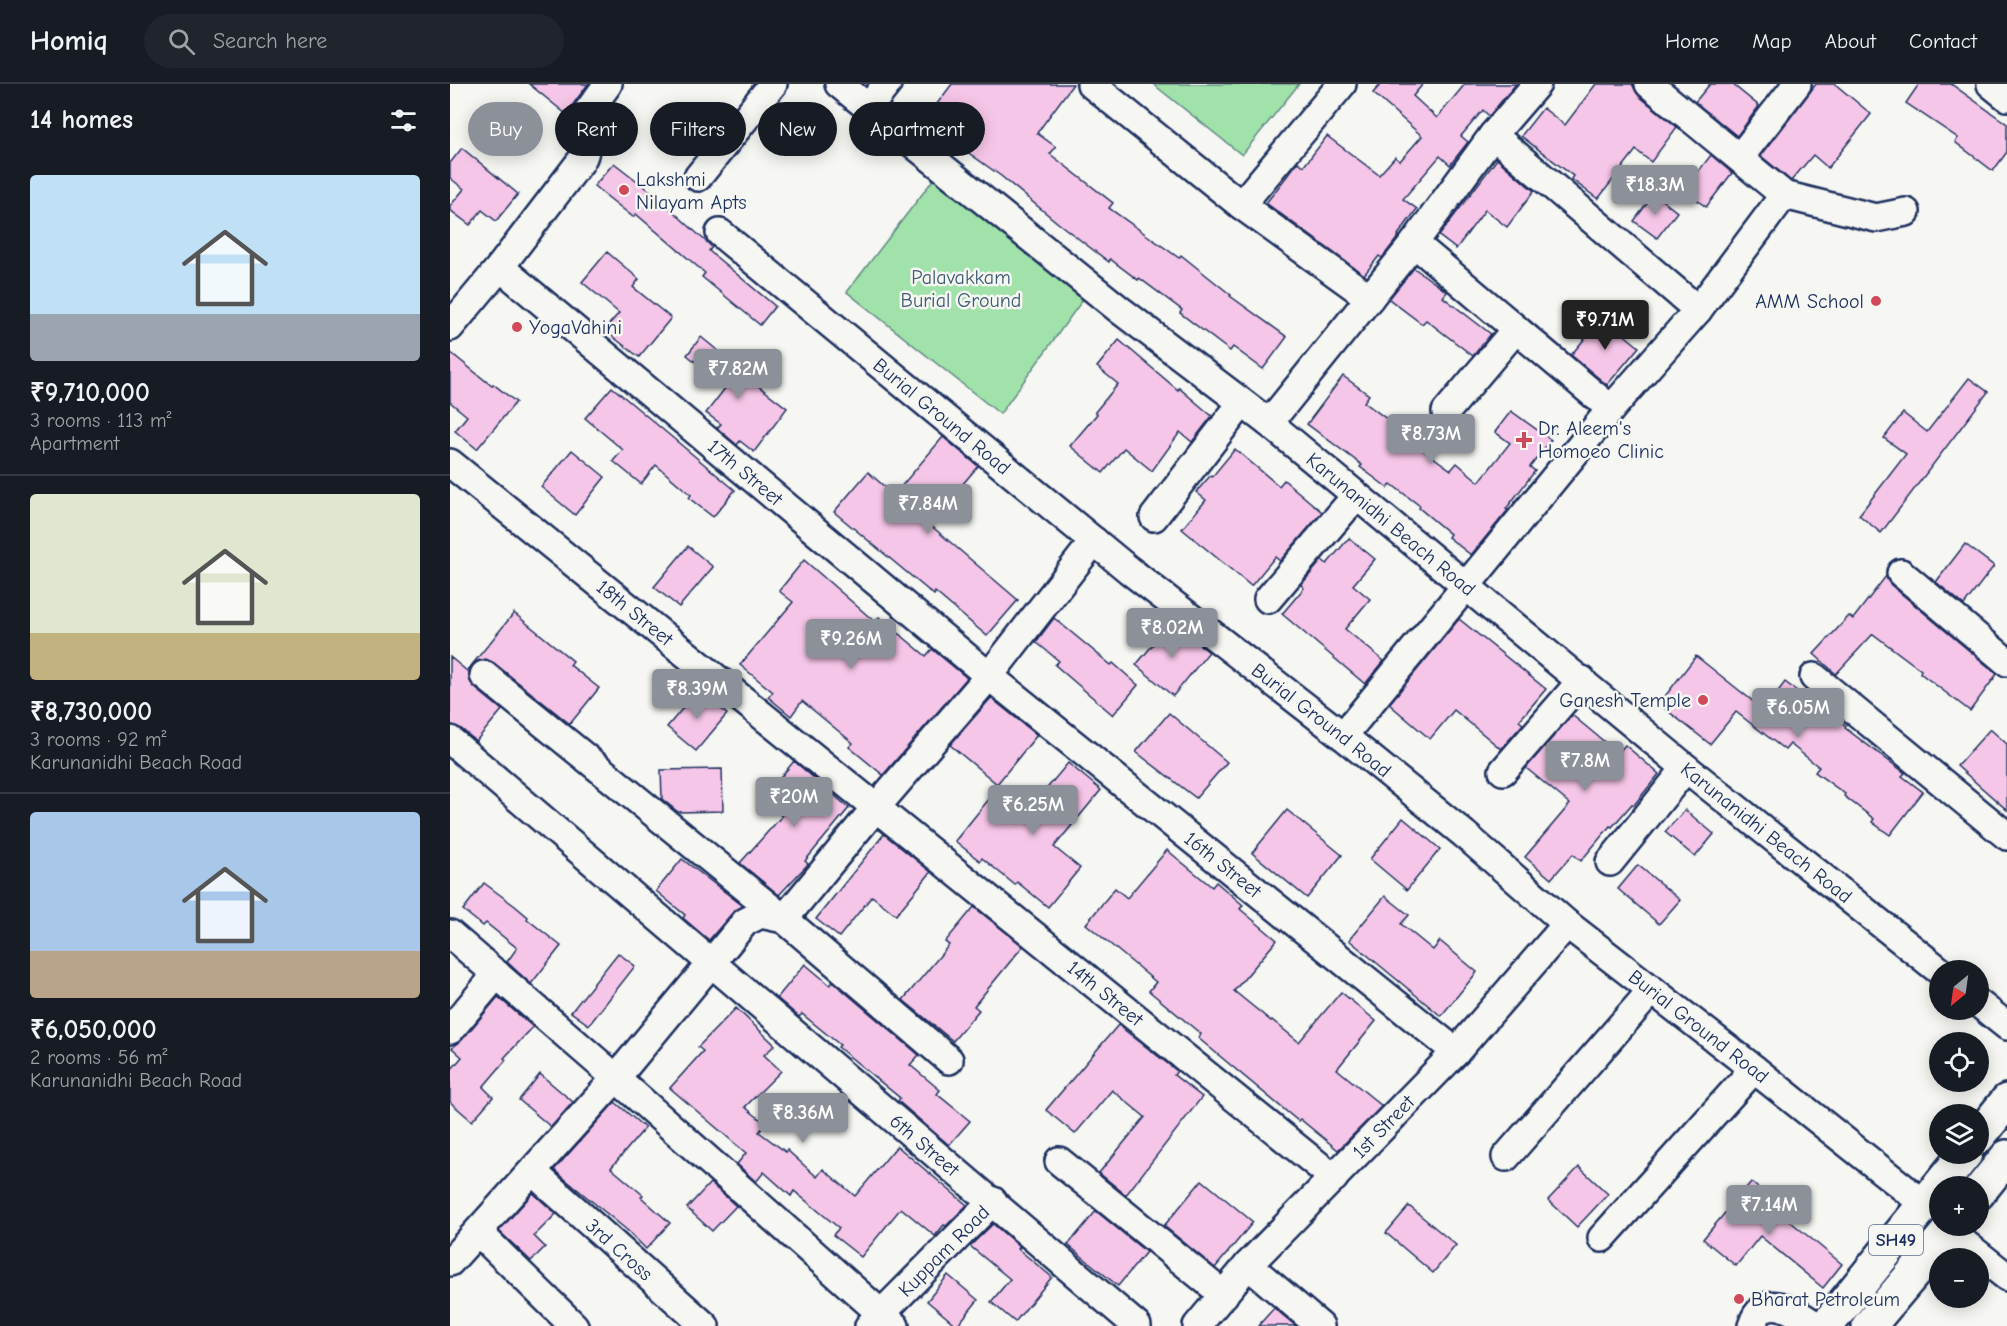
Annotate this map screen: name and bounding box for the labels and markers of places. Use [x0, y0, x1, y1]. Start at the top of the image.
pin: ₹18.3M [1606, 165, 1704, 216]
place label: Lakshmi Nilayam Apts [636, 168, 747, 214]
marker: Lakshmi Nilayam Apts [617, 183, 631, 197]
place label: AMM School [1755, 290, 1864, 313]
marker: AMM School [1869, 294, 1883, 308]
pin: ₹9.71M [1556, 300, 1654, 351]
place label: YogaVahini [529, 316, 622, 339]
marker: YogaVahini [510, 320, 524, 334]
pin: ₹7.82M [689, 349, 787, 400]
pin: ₹8.73M [1382, 414, 1480, 465]
place label: Dr. Aleem's Homoeo Clinic [1538, 417, 1664, 463]
marker: Dr. Aleem's Homoeo Clinic [1515, 431, 1533, 449]
pin: ₹7.84M [879, 484, 977, 535]
pin: ₹8.02M [1123, 608, 1221, 659]
pin: ₹9.26M [802, 619, 900, 670]
pin: ₹8.39M [648, 669, 746, 720]
pin: ₹6.05M [1749, 688, 1847, 739]
place label: Ganesh Temple [1559, 689, 1691, 712]
marker: Ganesh Temple [1696, 693, 1710, 707]
pin: ₹7.8M [1543, 741, 1627, 792]
pin: ₹20M [758, 777, 830, 828]
pin: ₹6.25M [984, 785, 1082, 836]
pin: ₹8.36M [754, 1093, 852, 1144]
pin: ₹7.14M [1720, 1185, 1818, 1236]
place label: Bharat Petroleum [1751, 1288, 1900, 1311]
marker: Bharat Petroleum [1732, 1292, 1746, 1306]

